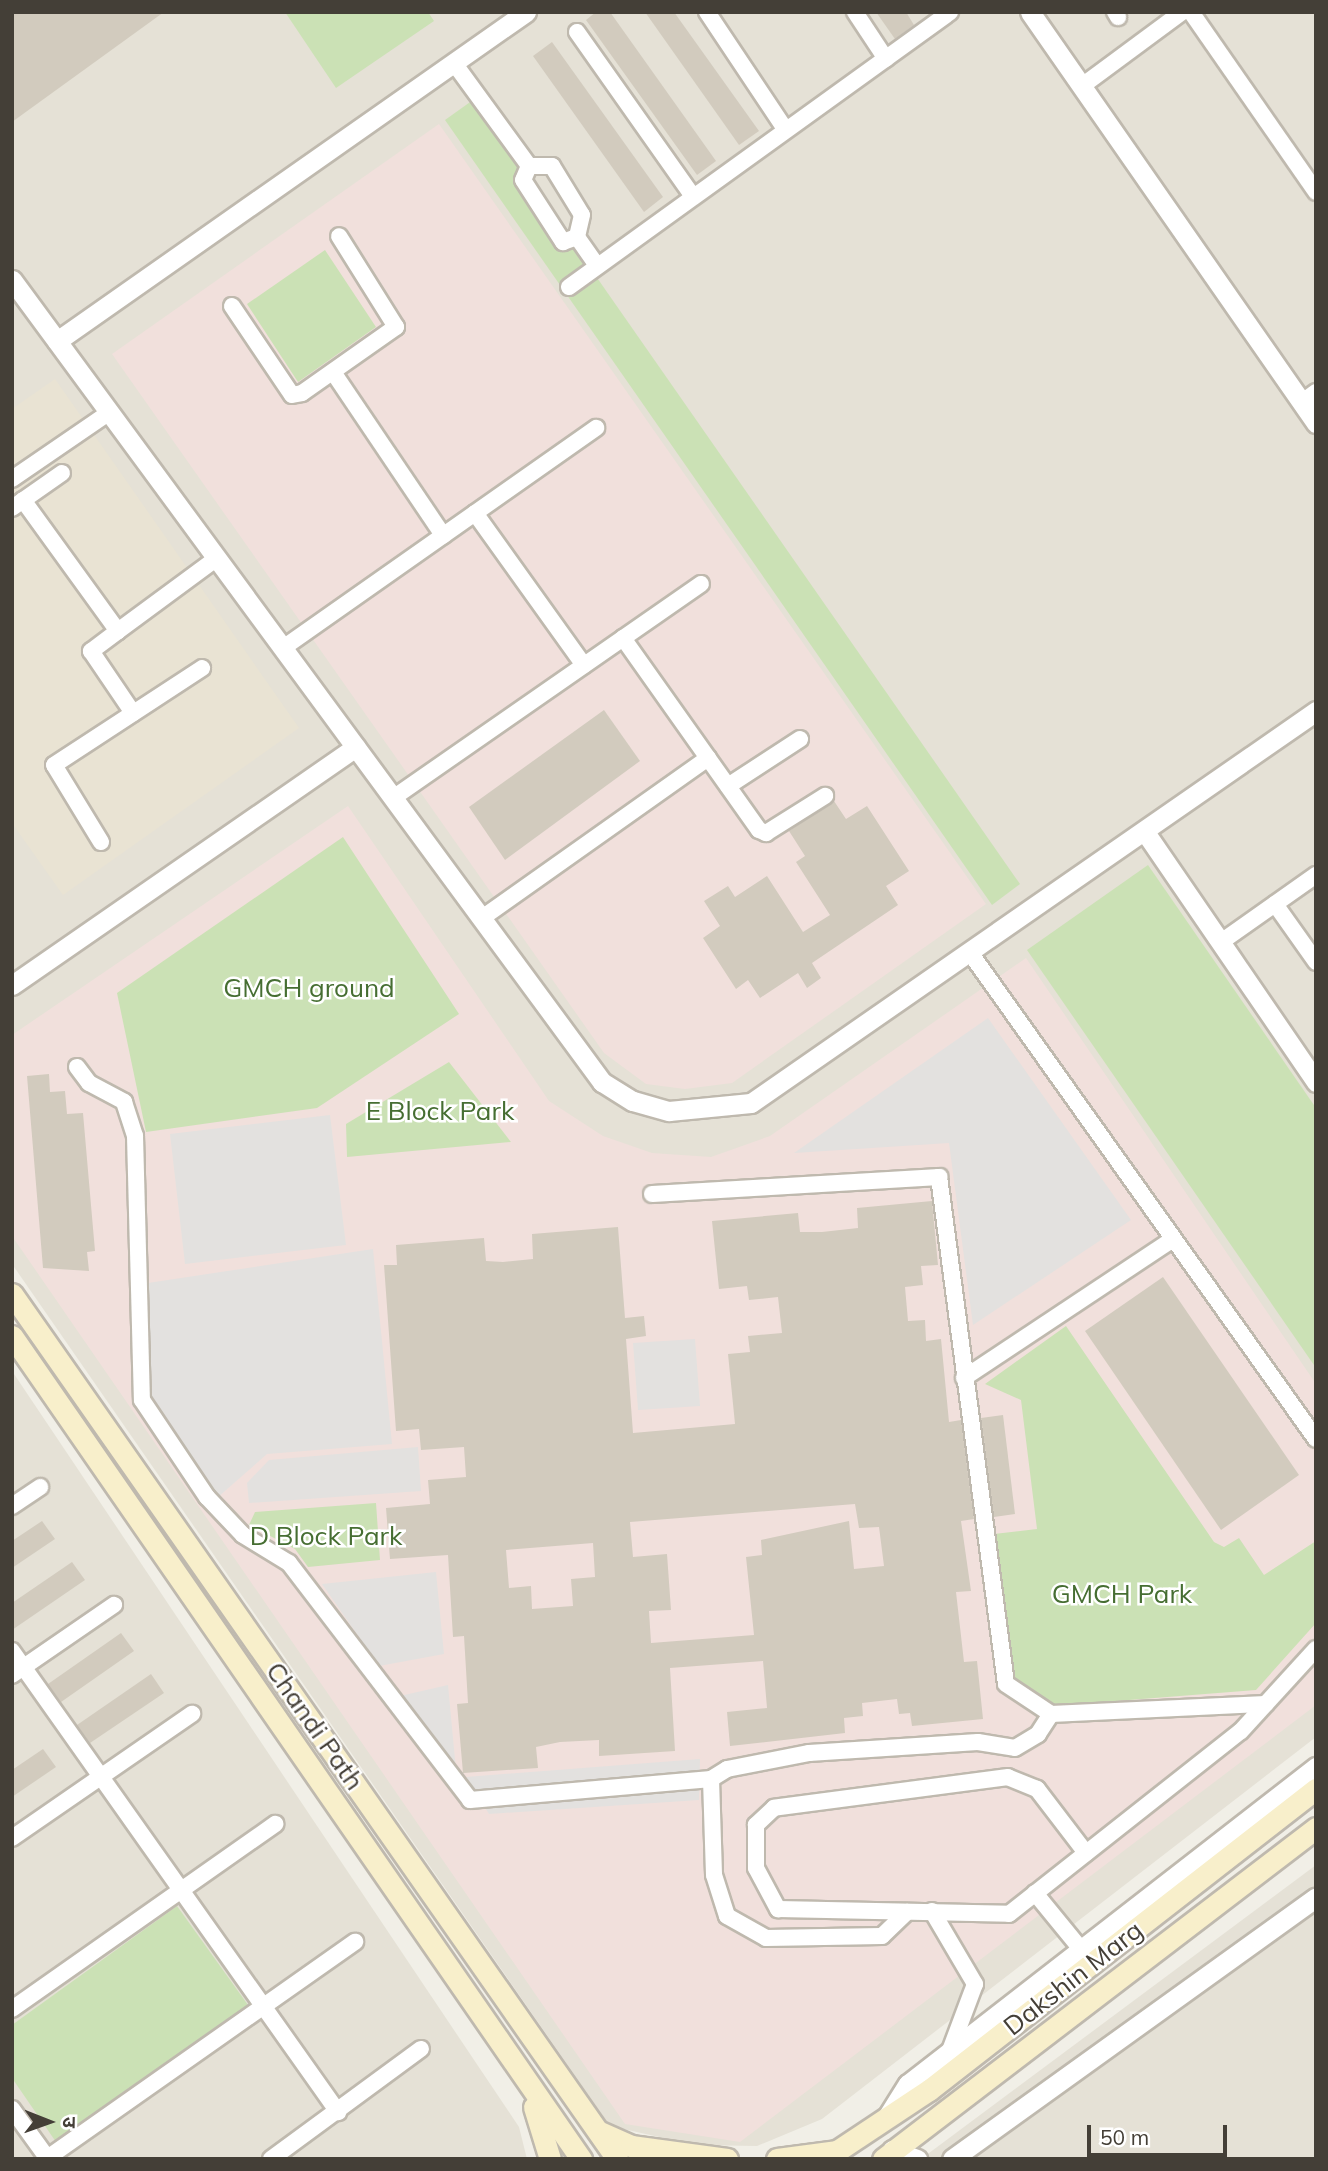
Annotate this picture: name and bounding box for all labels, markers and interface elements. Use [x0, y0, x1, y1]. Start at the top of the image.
park label: GMCH ground [223, 972, 395, 1004]
park label: E Block Park [366, 1095, 514, 1127]
park label: D Block Park [250, 1520, 402, 1552]
park label: GMCH Park [1052, 1578, 1192, 1610]
street label: Chandi Path [260, 1656, 370, 1796]
street label: Dakshin Marg [997, 1914, 1149, 2042]
north arrow [14, 2087, 84, 2157]
scale bar [1090, 2112, 1230, 2156]
text: उ [58, 2117, 82, 2128]
text: 50 m [1100, 2124, 1149, 2150]

